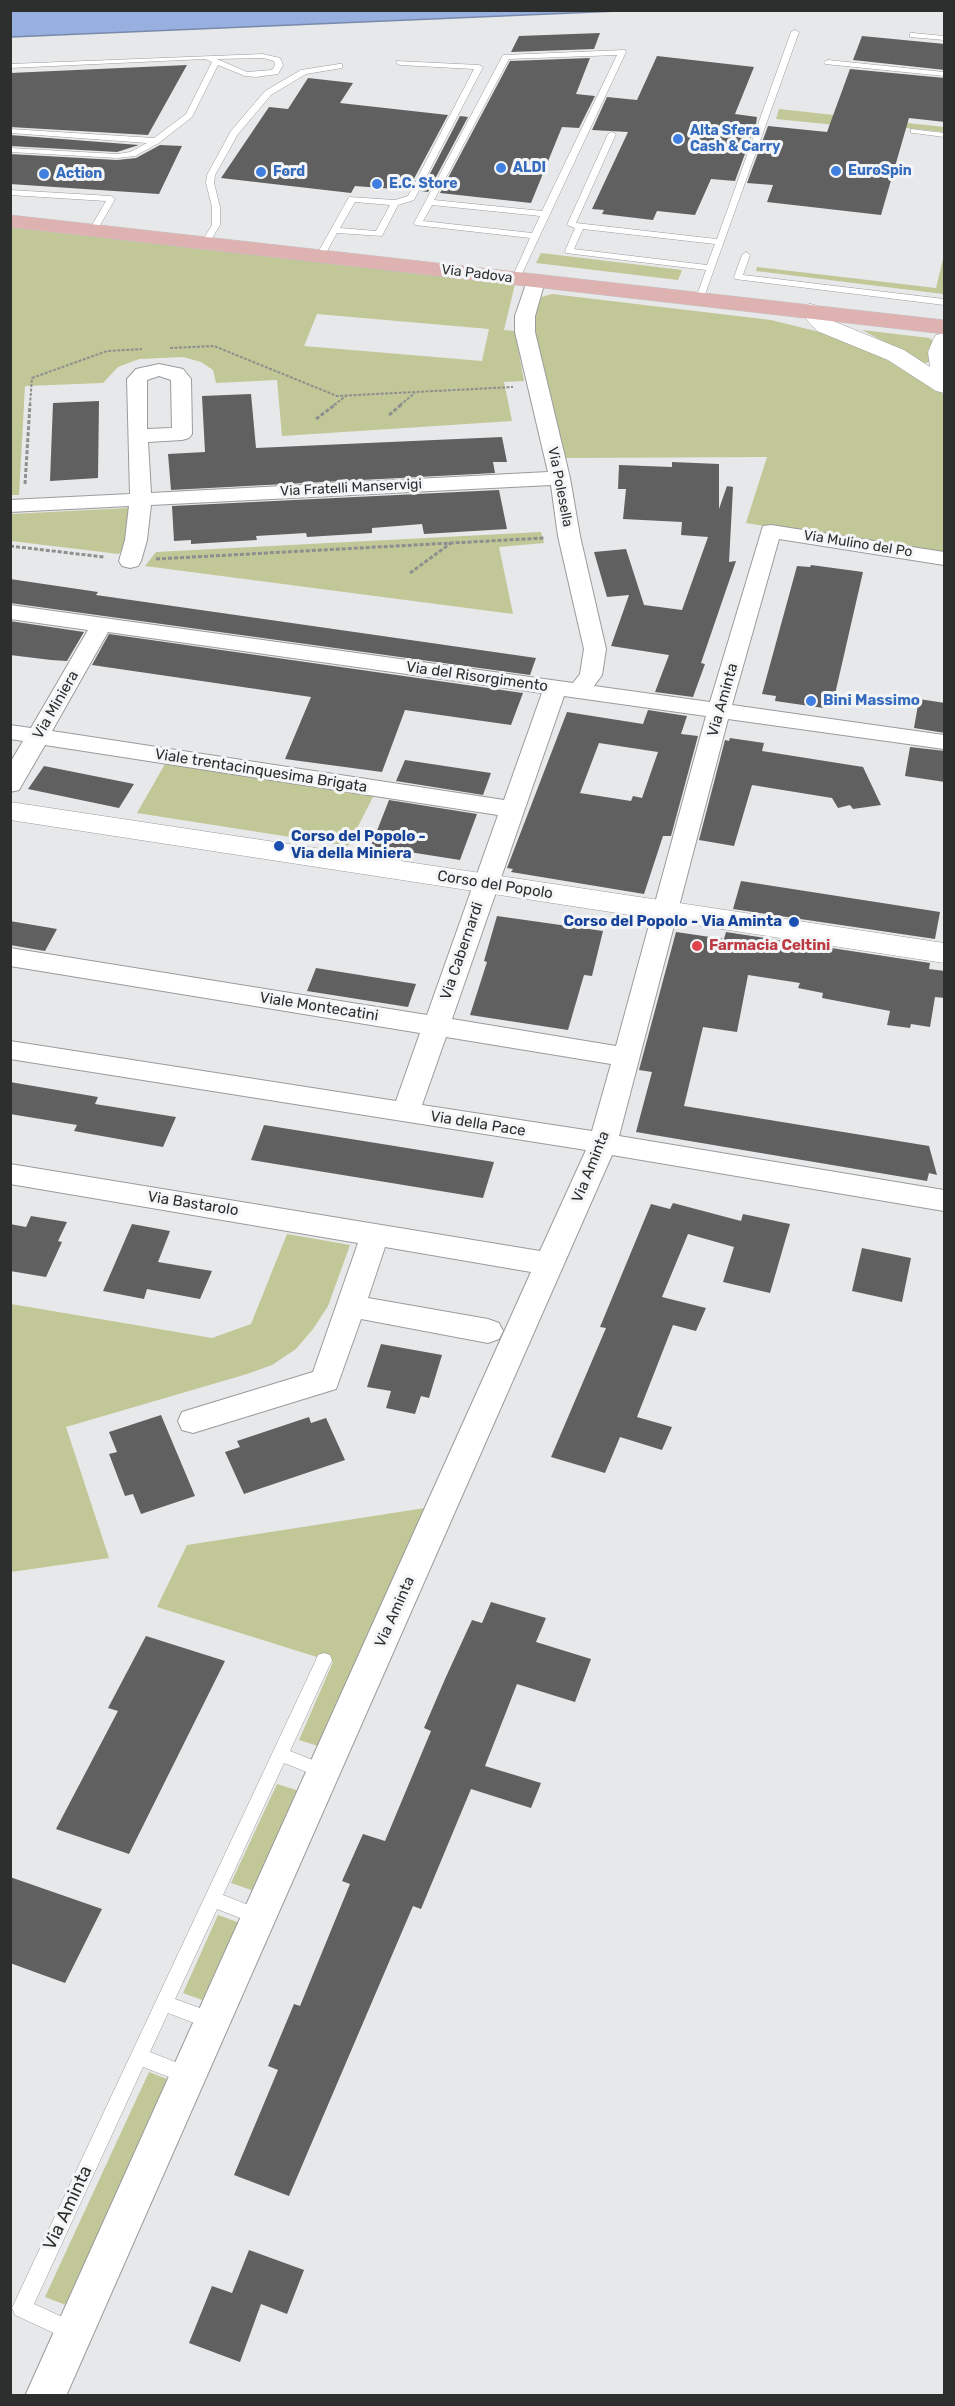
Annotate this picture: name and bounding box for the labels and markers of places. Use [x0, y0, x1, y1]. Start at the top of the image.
place label: Alta Sfera Cash & Carry [690, 123, 780, 156]
marker: Alta Sfera Cash & Carry [671, 132, 685, 146]
place label: ALDI [513, 160, 546, 176]
marker: ALDI [494, 161, 508, 175]
place label: EuroSpin [848, 163, 912, 179]
place label: Ford [273, 164, 305, 180]
marker: EuroSpin [829, 164, 843, 178]
marker: Ford [254, 165, 268, 179]
place label: Action [56, 166, 102, 182]
marker: Action [37, 167, 51, 181]
place label: E.C. Store [389, 176, 458, 192]
marker: E.C. Store [370, 177, 384, 191]
place label: Bini Massimo [823, 692, 920, 710]
marker: Bini Massimo [804, 694, 818, 708]
place label: Corso del Popolo - Via della Miniera [291, 828, 426, 863]
marker: Corso del Popolo - Via della Miniera [272, 839, 286, 853]
place label: Corso del Popolo - Via Aminta [563, 913, 782, 931]
marker: Corso del Popolo - Via Aminta [787, 915, 801, 929]
place label: Farmacia Celtini [709, 937, 830, 955]
marker: Farmacia Celtini [690, 939, 704, 953]

